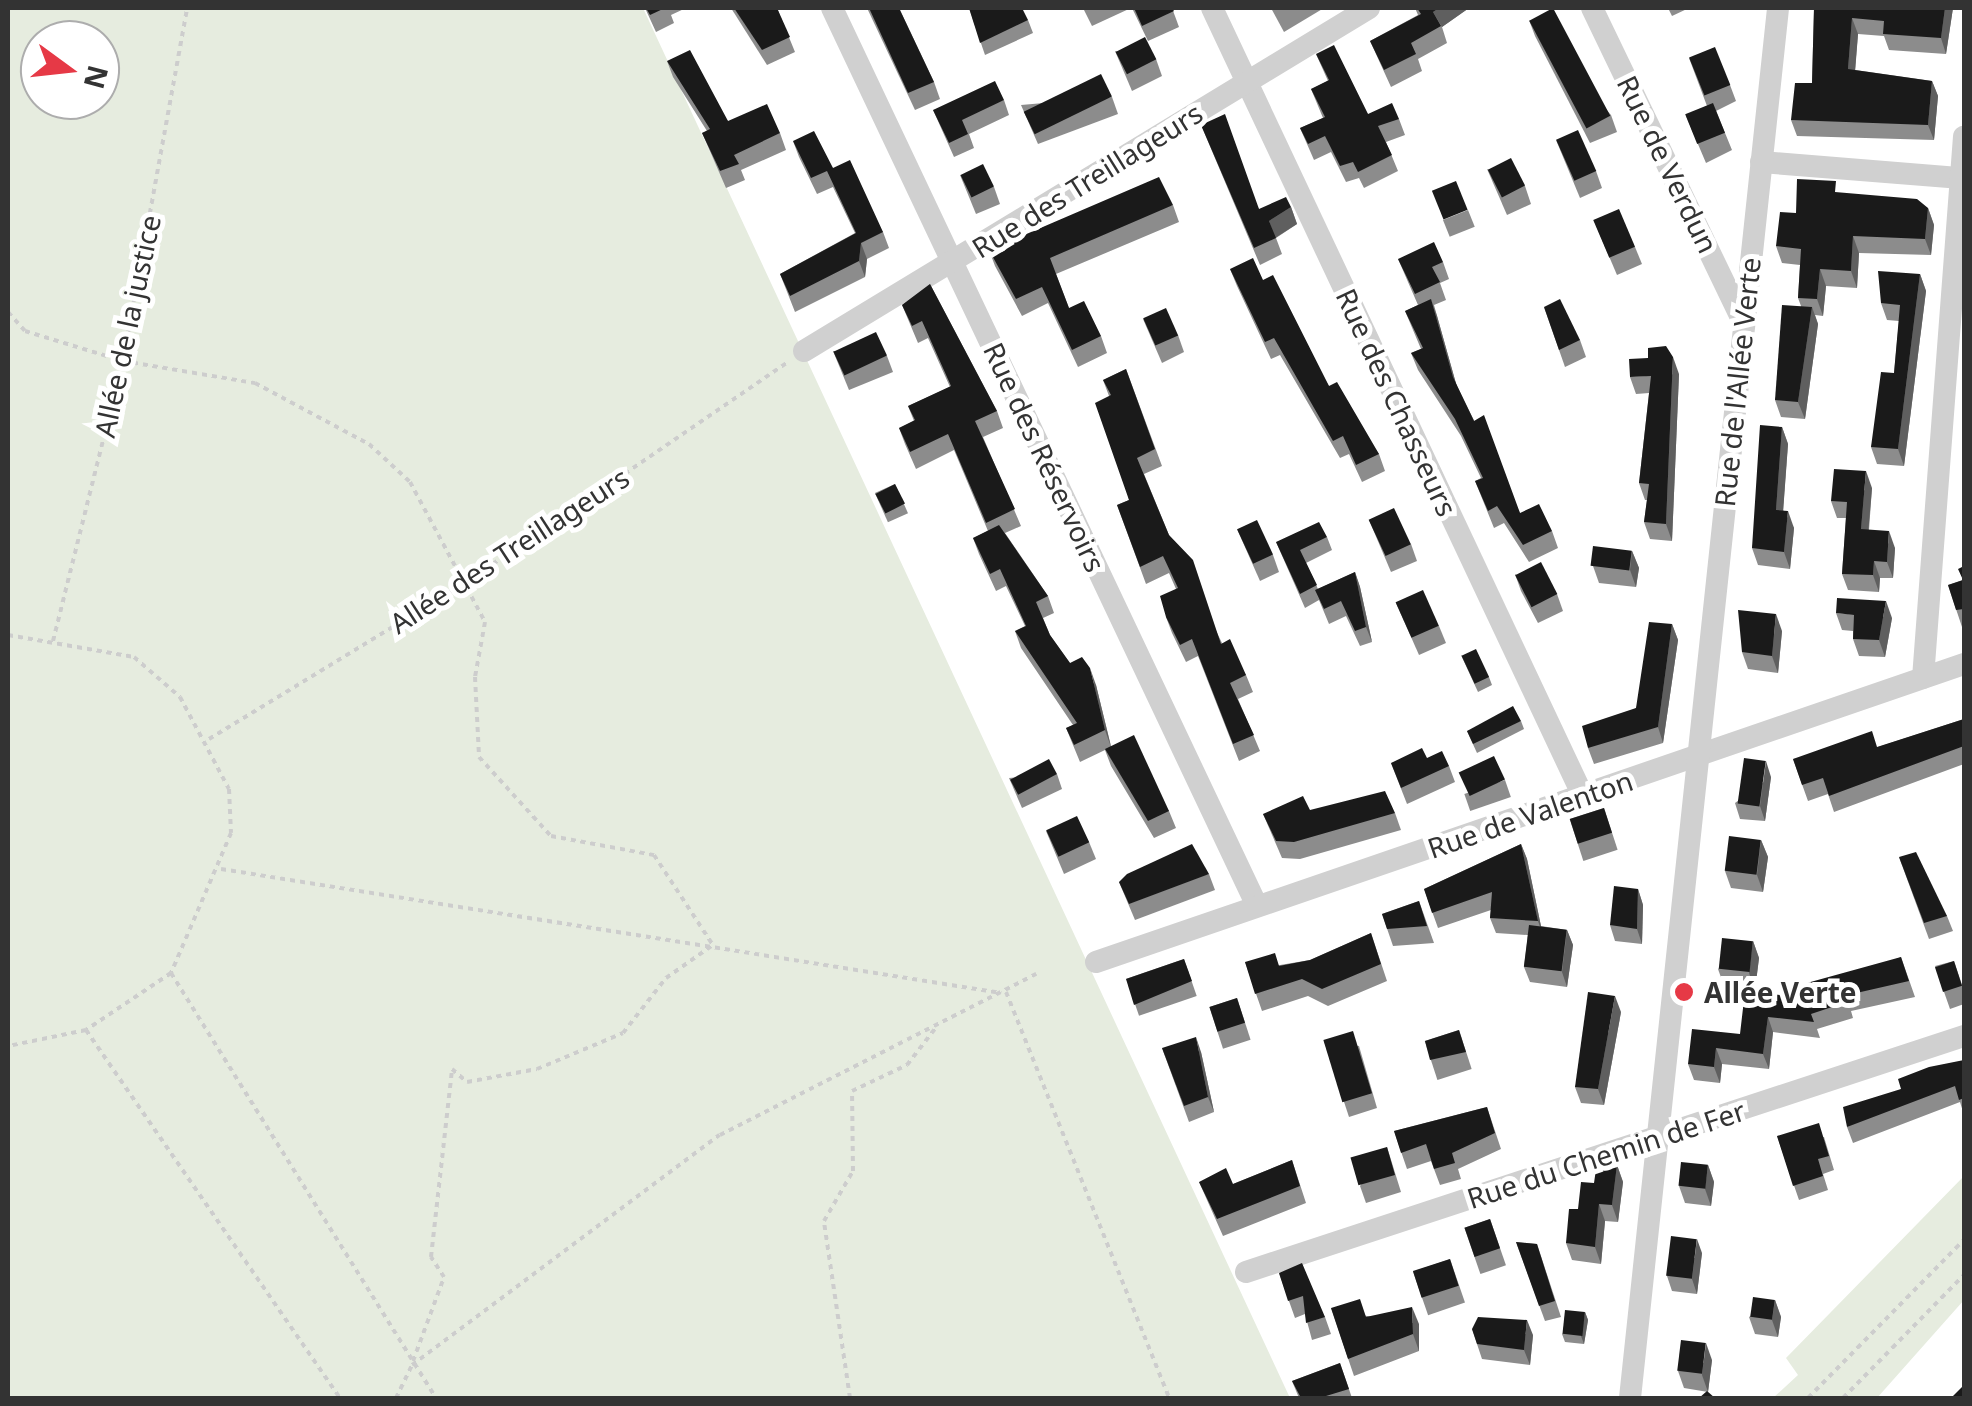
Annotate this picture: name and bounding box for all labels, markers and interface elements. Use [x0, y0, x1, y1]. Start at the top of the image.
north arrow [20, 20, 120, 120]
text: N [76, 61, 118, 93]
street label: Rue de Verdun [1611, 70, 1725, 258]
street label: Rue des Treillageurs [966, 96, 1208, 264]
street label: Allée de la justice [87, 212, 167, 440]
street label: Rue de l'Allée Verte [1707, 256, 1767, 508]
street label: Rue des Chasseurs [1330, 283, 1464, 521]
street label: Rue des Réservoirs [977, 337, 1113, 577]
street label: Allée des Treillageurs [383, 460, 635, 640]
street label: Rue de Valenton [1423, 763, 1637, 865]
place label: Allée Verte [1704, 975, 1857, 1009]
marker: Allée Verte [1673, 981, 1695, 1003]
street label: Rue du Chemin de Fer [1463, 1093, 1749, 1215]

